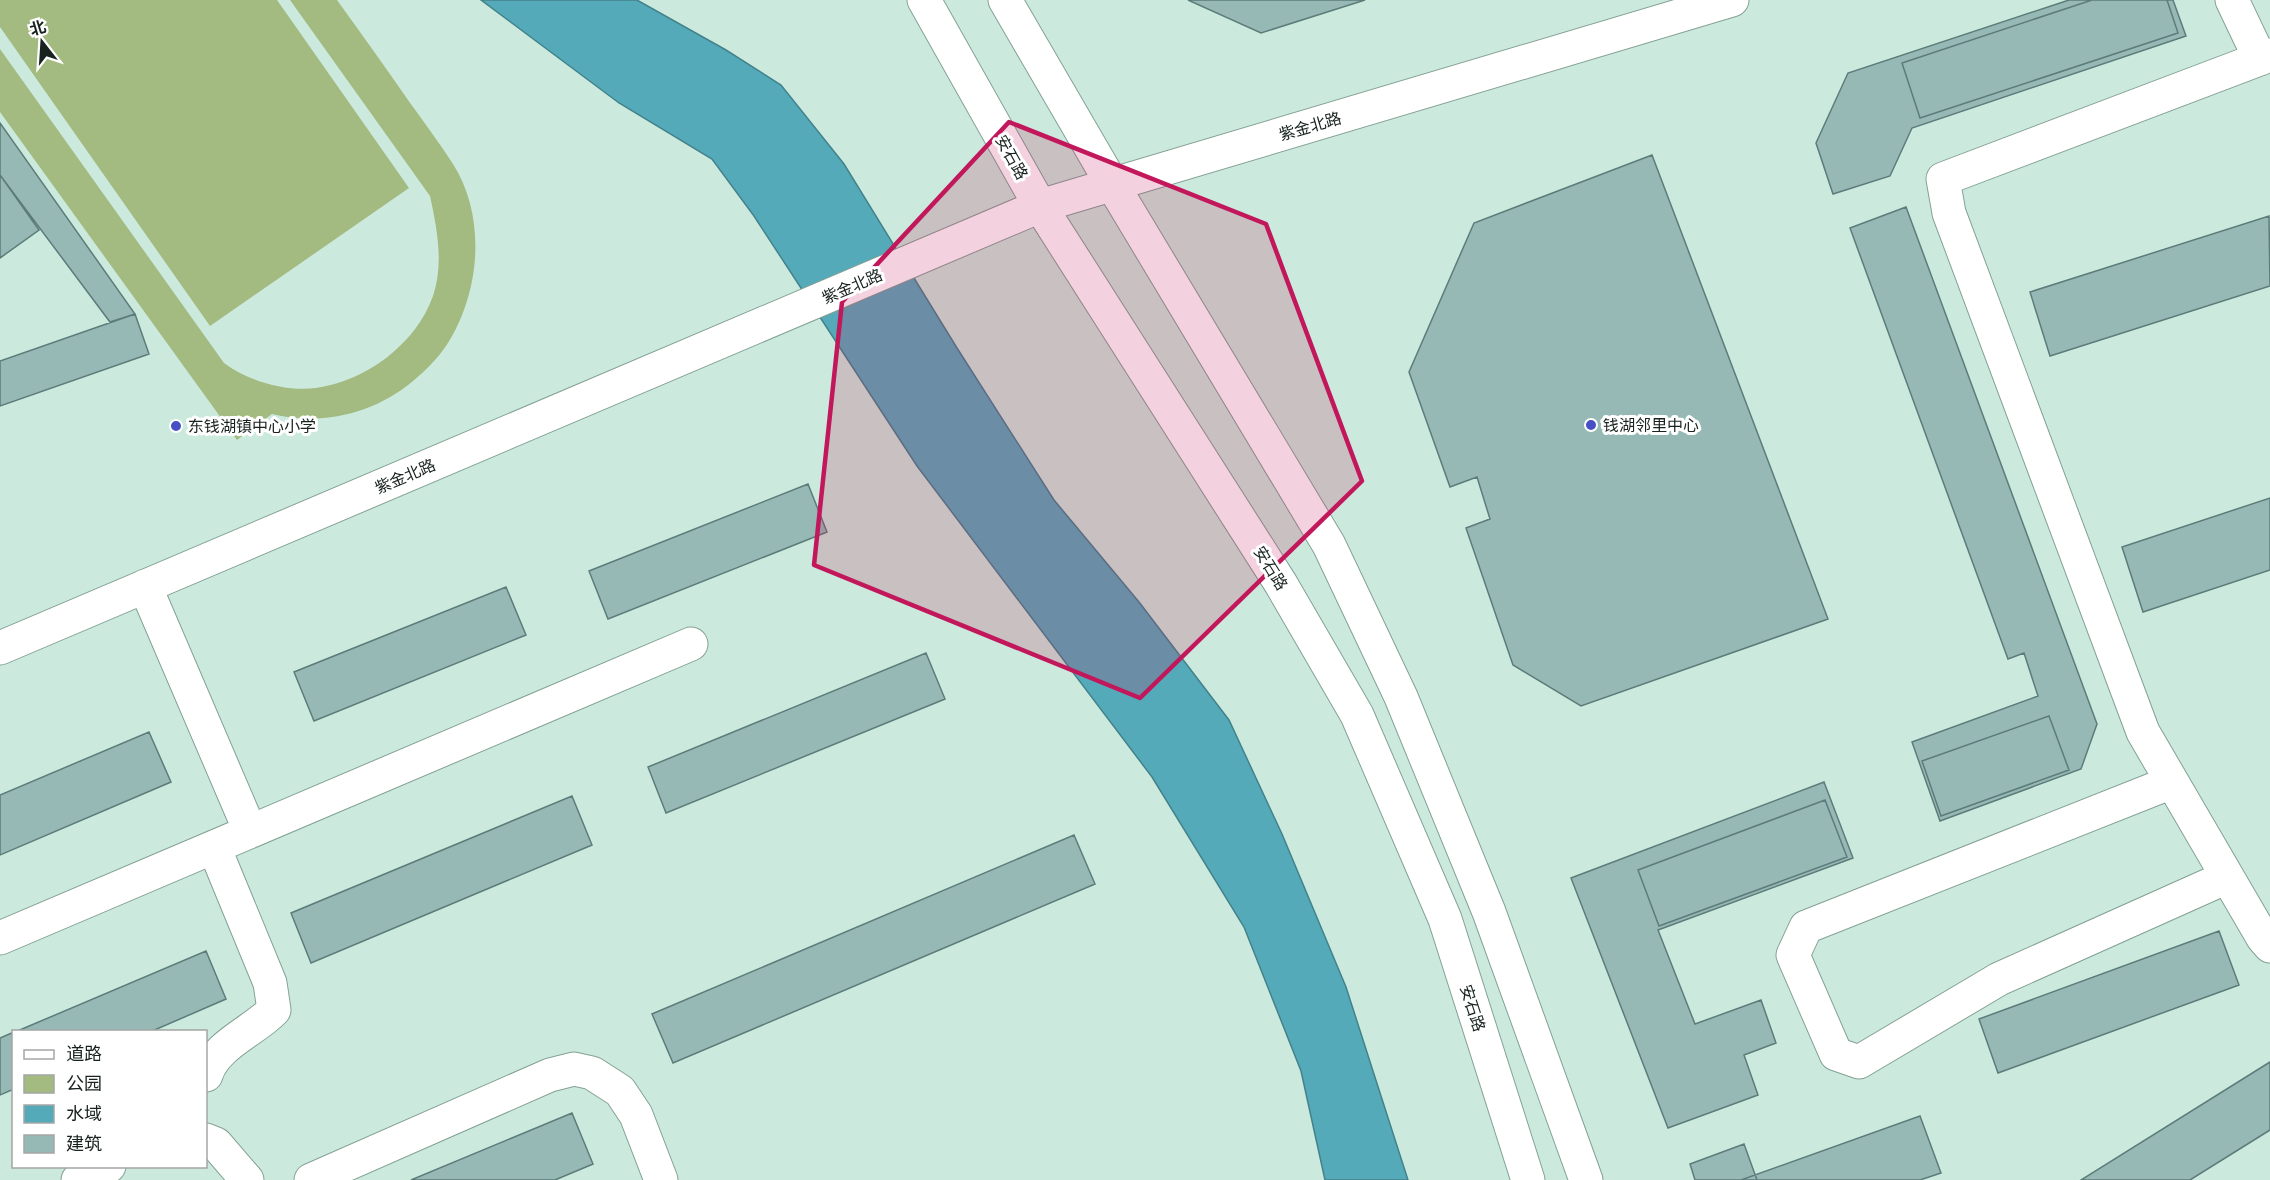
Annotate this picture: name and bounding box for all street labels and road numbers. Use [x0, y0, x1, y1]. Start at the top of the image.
street label: 紫金北路 [1277, 109, 1344, 144]
street label: 安石路 [992, 132, 1032, 183]
street label: 紫金北路 [819, 265, 885, 308]
street label: 紫金北路 [372, 455, 438, 498]
street label: 安石路 [1250, 543, 1291, 594]
street label: 安石路 [1456, 982, 1489, 1034]

